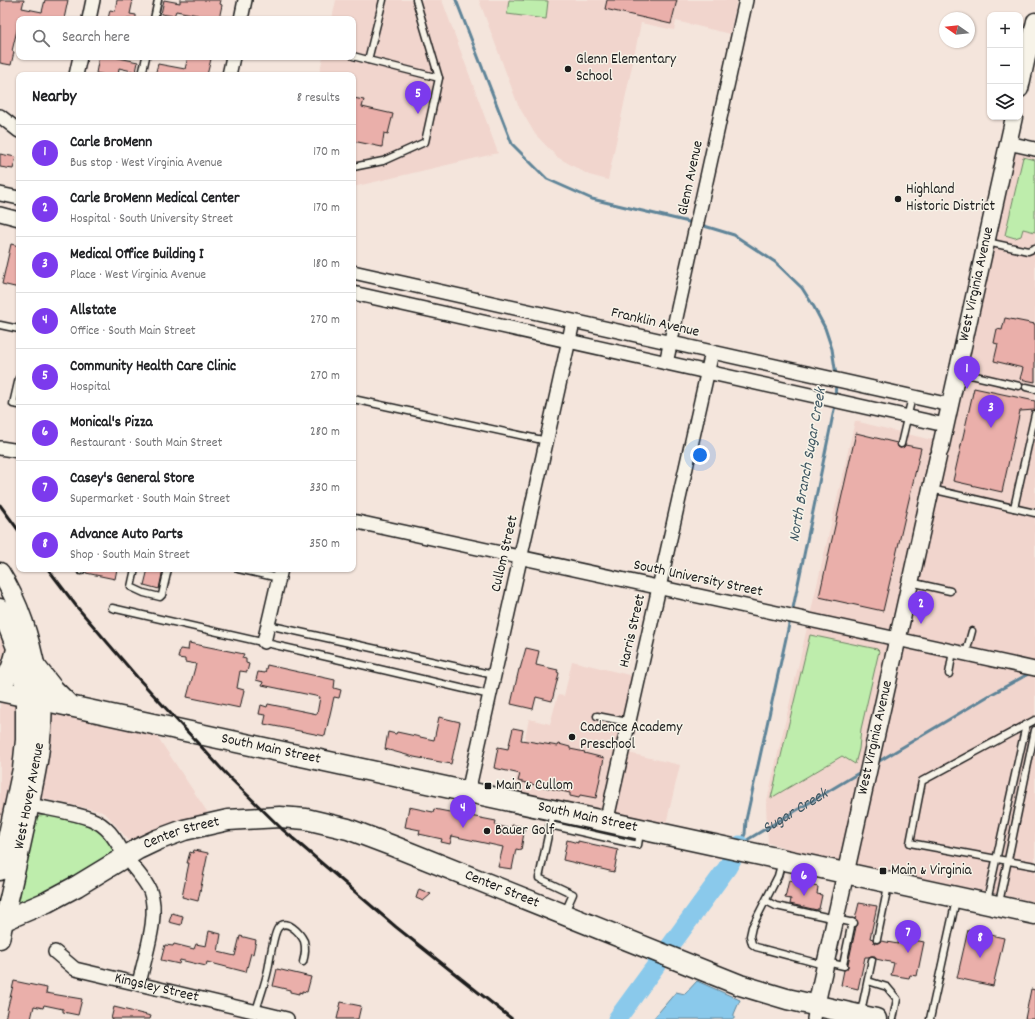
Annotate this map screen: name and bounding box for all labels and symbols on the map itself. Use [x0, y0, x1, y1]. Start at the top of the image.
north arrow [939, 12, 975, 48]
place label: Glenn Elementary School [576, 49, 677, 88]
marker: Glenn Elementary School [563, 64, 573, 74]
pin: 5 [405, 81, 431, 114]
street label: Glenn Avenue [672, 138, 710, 218]
place label: Highland Historic District [906, 179, 995, 218]
marker: Highland Historic District [893, 194, 903, 204]
street label: West Virginia Avenue [953, 224, 1000, 343]
street label: Franklin Avenue [609, 302, 702, 344]
pin: 1 [954, 356, 980, 389]
water label: North Branch Sugar Creek [783, 385, 833, 544]
pin: 3 [978, 395, 1004, 428]
your location [690, 445, 710, 465]
street label: Cullom Street [486, 513, 525, 594]
street label: South University Street [631, 555, 765, 604]
pin: 2 [908, 591, 934, 624]
street label: Harris Street [614, 592, 652, 670]
street label: West Virginia Avenue [852, 678, 899, 797]
place label: Cadence Academy Preschool [580, 717, 683, 756]
street label: South Main Street [219, 728, 323, 771]
marker: Cadence Academy Preschool [567, 732, 577, 742]
street label: West Hovey Avenue [9, 740, 51, 851]
place label: Main & Cullom [496, 775, 573, 797]
marker: Main & Cullom [483, 781, 493, 791]
water label: Sugar Creek [758, 782, 833, 840]
pin: 4 [450, 795, 476, 828]
street label: South Main Street [536, 796, 640, 839]
street label: Center Street [140, 811, 222, 856]
place label: Bauer Golf [495, 820, 555, 842]
marker: Bauer Golf [482, 826, 492, 836]
place label: Main & Virginia [891, 860, 972, 882]
pin: 6 [791, 863, 817, 896]
street label: Center Street [461, 865, 543, 915]
marker: Main & Virginia [878, 866, 888, 876]
pin: 7 [895, 920, 921, 953]
pin: 8 [967, 925, 993, 958]
street label: Kingsley Street [112, 968, 201, 1009]

